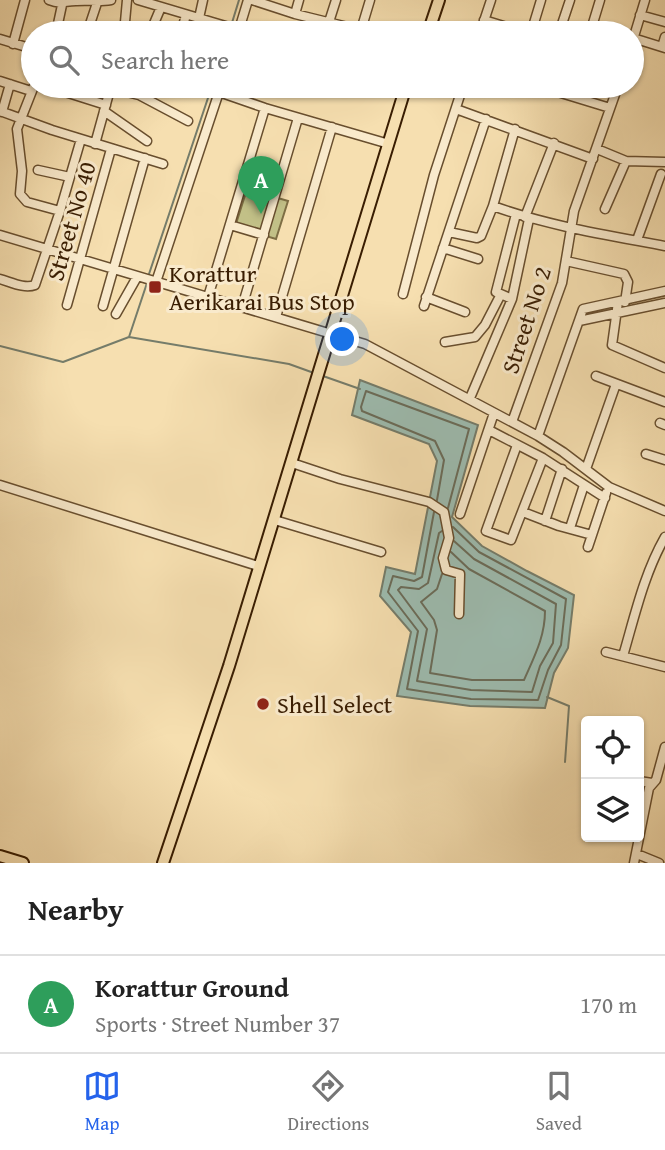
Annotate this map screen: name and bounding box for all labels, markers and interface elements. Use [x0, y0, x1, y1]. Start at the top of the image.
search box [21, 21, 644, 98]
text: Search here [101, 40, 229, 79]
icon: search [45, 41, 83, 79]
pin: A [238, 156, 284, 214]
street label: Street No 40 [37, 157, 105, 285]
place label: Korattur Aerikarai Bus Stop [169, 256, 355, 319]
street label: Street No 2 [492, 262, 560, 378]
marker: Korattur Aerikarai Bus Stop [147, 279, 163, 295]
your location [325, 322, 359, 356]
place label: Shell Select [277, 687, 393, 722]
marker: Shell Select [255, 696, 271, 712]
map controls [581, 716, 644, 842]
button: locate [581, 716, 644, 779]
button: layers [581, 779, 644, 842]
text: Nearby [28, 887, 124, 931]
text: Korattur Ground [95, 968, 289, 1007]
text: A [44, 988, 58, 1021]
text: 170 m [580, 988, 637, 1021]
text: Sports · Street Number 37 [95, 1007, 340, 1040]
tab: Map [83, 1067, 121, 1137]
tab: Directions [288, 1067, 369, 1137]
tab: Saved [536, 1067, 582, 1137]

